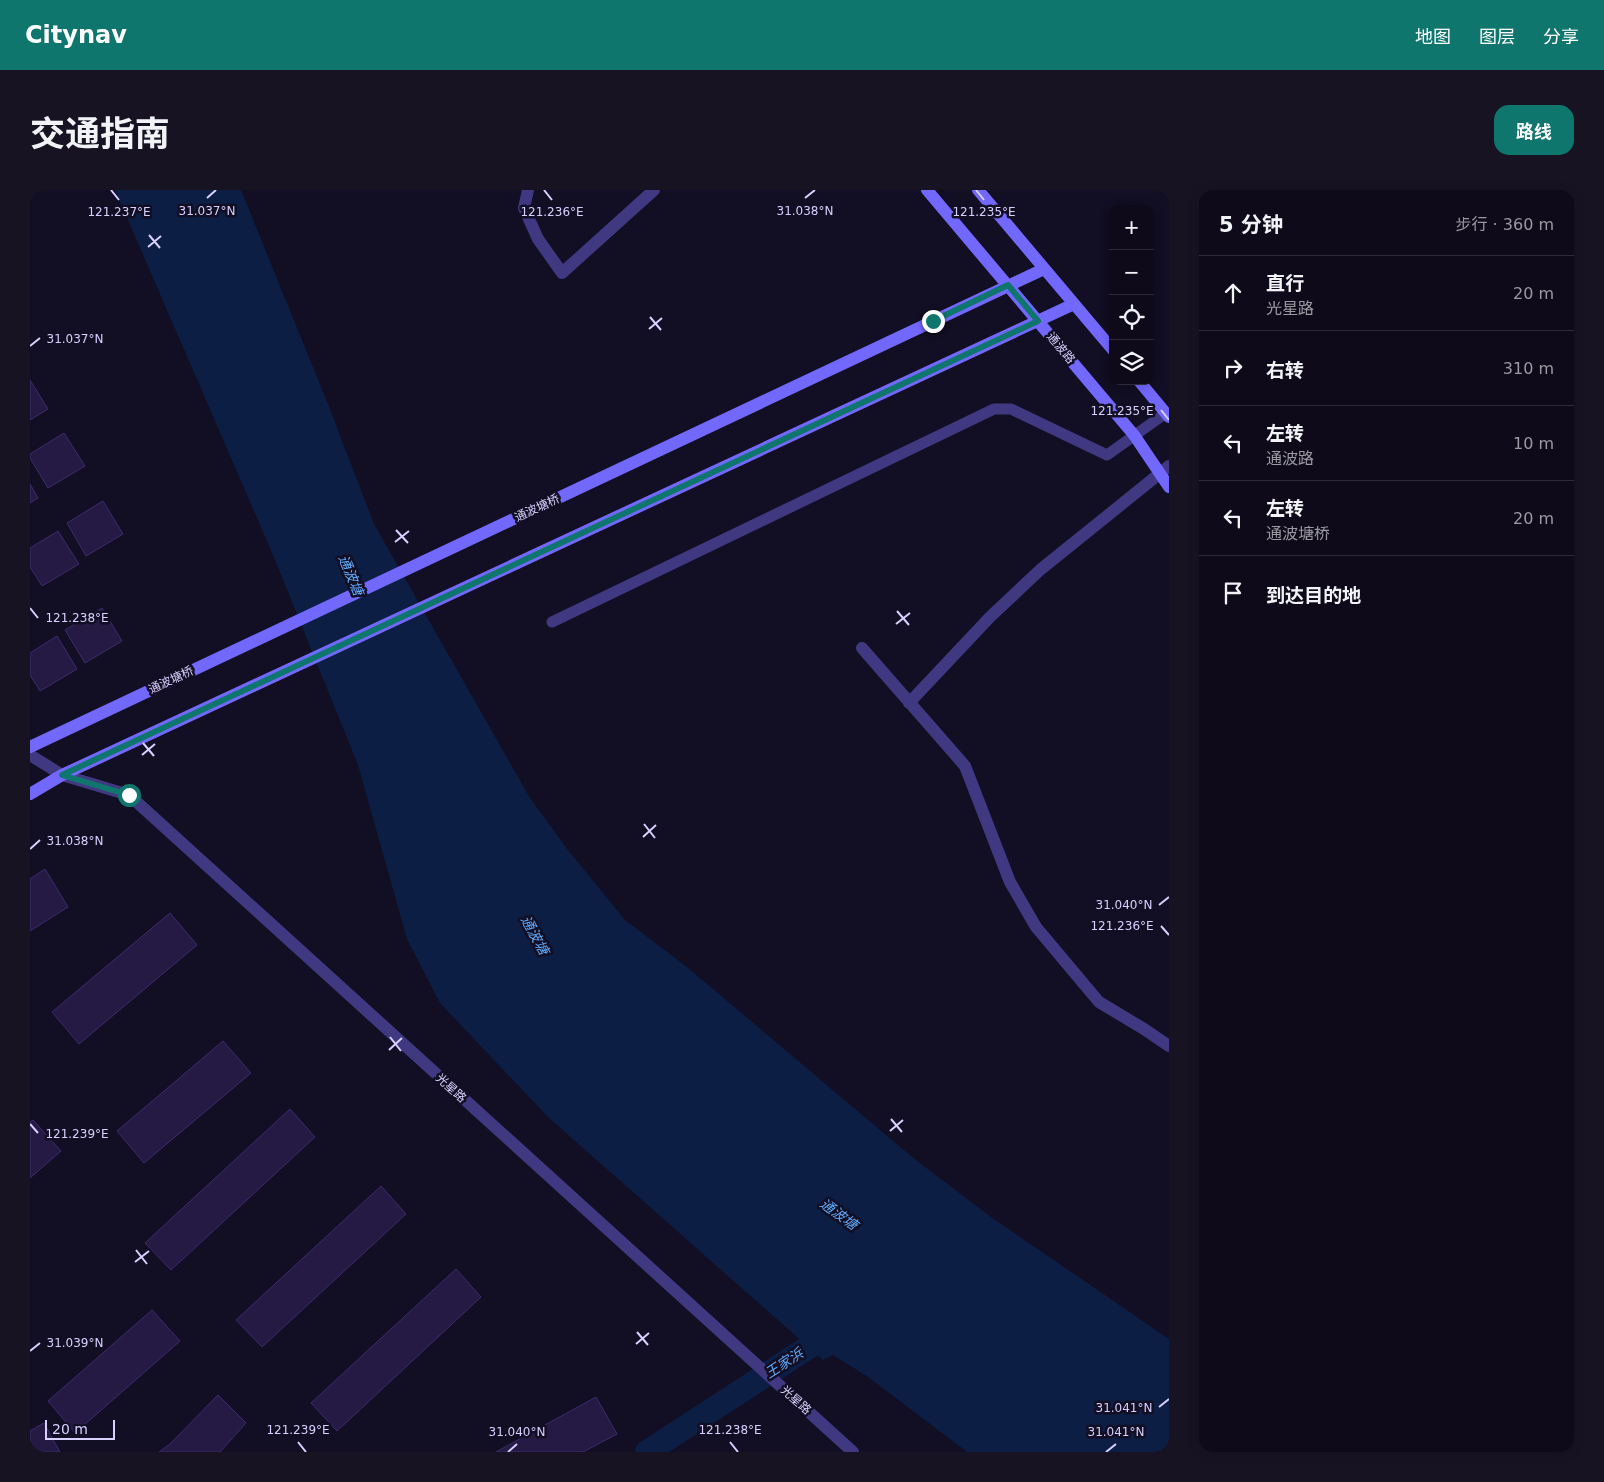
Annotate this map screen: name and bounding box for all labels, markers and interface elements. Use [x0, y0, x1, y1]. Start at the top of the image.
text: Citynav [25, 21, 127, 49]
text: 地图 [1415, 26, 1451, 47]
text: 图层 [1479, 26, 1515, 47]
text: 分享 [1543, 26, 1579, 47]
button: 路线 [1494, 105, 1574, 155]
text: 交通指南 [30, 114, 170, 154]
text: 31.037°N [179, 204, 235, 218]
text: 31.038°N [777, 204, 833, 218]
text: 121.237°E [87, 205, 151, 219]
text: 121.236°E [520, 205, 584, 219]
text: 121.235°E [952, 205, 1016, 219]
map controls [1109, 205, 1154, 385]
button: + [1109, 205, 1154, 250]
text: 5 分钟 [1219, 213, 1283, 237]
text: 步行 · 360 m [1456, 215, 1554, 234]
button: − [1109, 250, 1154, 295]
text: 直行 [1266, 272, 1304, 294]
icon: ahead [1219, 279, 1247, 307]
text: 20 m [1513, 284, 1554, 303]
button: locate [1109, 295, 1154, 340]
text: 光星路 [1266, 299, 1314, 318]
route end [922, 310, 945, 333]
street label: 通波路 [1044, 330, 1078, 366]
text: 31.037°N [47, 332, 103, 346]
button: layers [1109, 340, 1154, 385]
icon: right [1219, 354, 1247, 382]
text: 右转 [1266, 359, 1304, 381]
text: 310 m [1503, 359, 1554, 378]
text: 121.235°E [1090, 404, 1154, 418]
text: 左转 [1266, 422, 1304, 444]
icon: left [1219, 429, 1247, 457]
text: 10 m [1513, 434, 1554, 453]
text: 通波路 [1266, 449, 1314, 468]
street label: 通波塘桥 [512, 492, 562, 524]
text: 左转 [1266, 497, 1304, 519]
icon: left [1219, 504, 1247, 532]
text: 20 m [1513, 509, 1554, 528]
text: 通波塘桥 [1266, 524, 1330, 543]
water label: 通波塘 [335, 553, 367, 599]
icon: arrive [1219, 579, 1247, 607]
text: 到达目的地 [1266, 584, 1361, 606]
text: 121.238°E [45, 611, 109, 625]
street label: 通波塘桥 [146, 664, 196, 696]
route start [118, 784, 141, 807]
text: 31.038°N [47, 834, 103, 848]
text: 31.040°N [1096, 898, 1152, 912]
water label: 通波塘 [518, 913, 553, 959]
text: 121.236°E [1090, 919, 1154, 933]
street label: 光星路 [433, 1071, 469, 1105]
text: 121.239°E [45, 1127, 109, 1141]
water label: 通波塘 [817, 1195, 862, 1234]
text: 31.039°N [47, 1336, 103, 1350]
water label: 王家浜 [762, 1344, 807, 1381]
street label: 光星路 [778, 1383, 814, 1417]
text: 31.041°N [1096, 1401, 1152, 1415]
scale bar [45, 1417, 115, 1440]
text: 20 m [52, 1421, 88, 1437]
text: 121.239°E [266, 1423, 330, 1437]
text: 121.238°E [698, 1423, 762, 1437]
text: 31.040°N [489, 1425, 545, 1439]
text: 31.041°N [1088, 1425, 1144, 1439]

